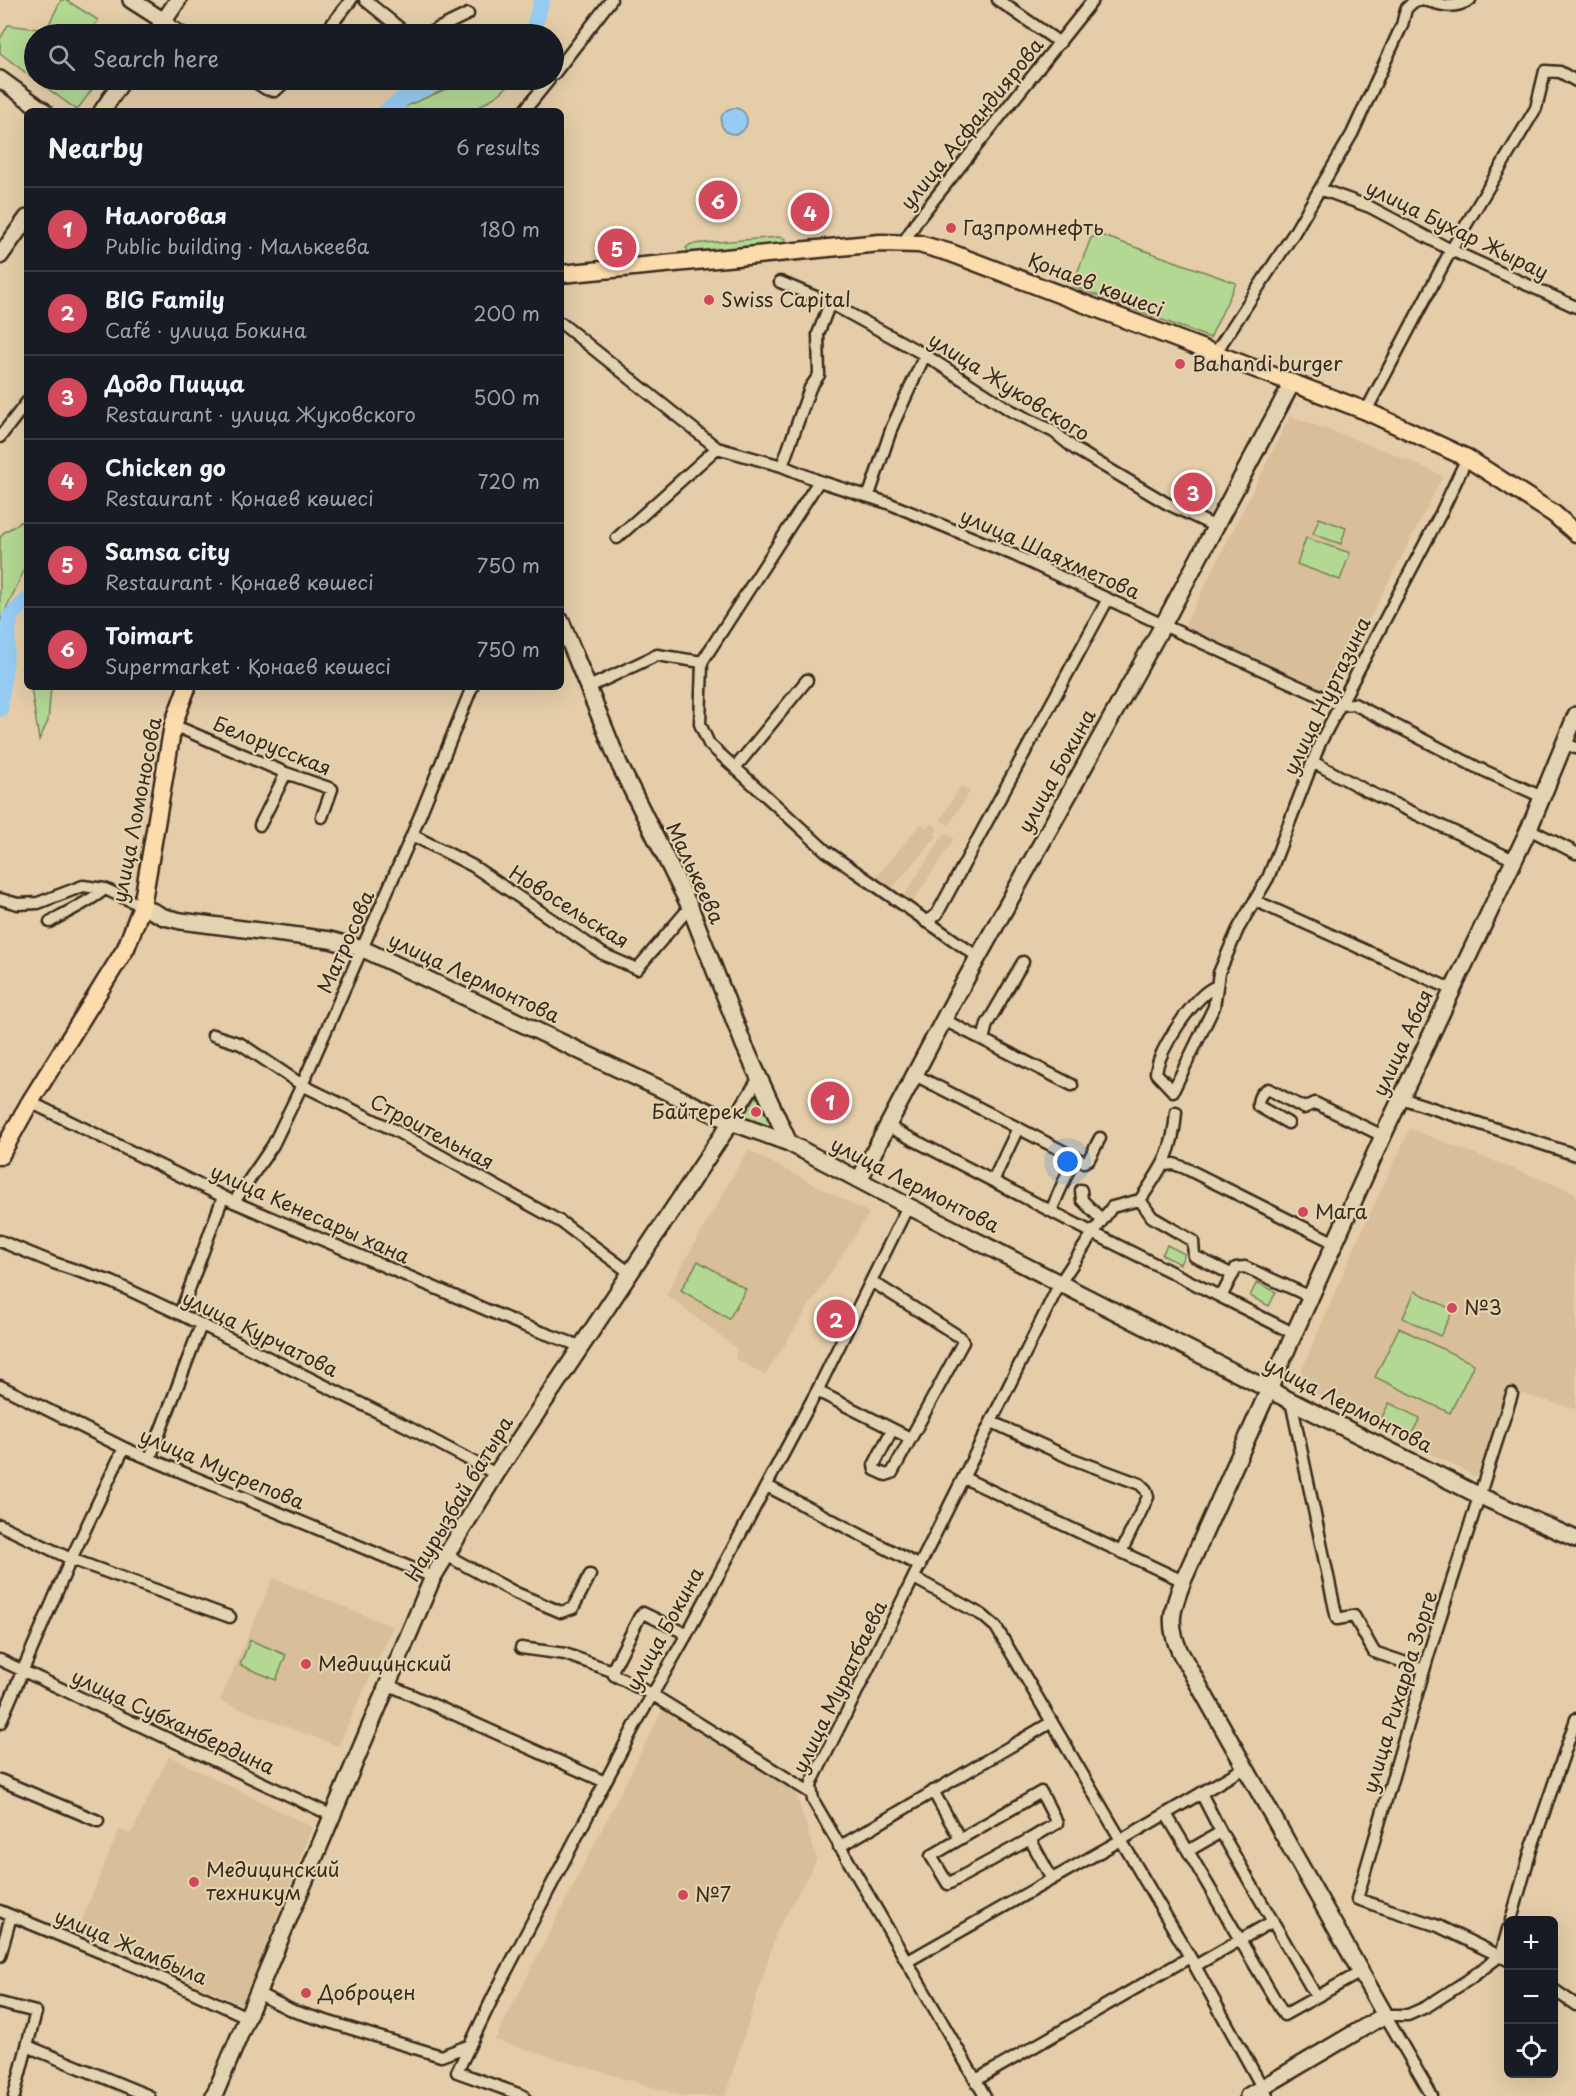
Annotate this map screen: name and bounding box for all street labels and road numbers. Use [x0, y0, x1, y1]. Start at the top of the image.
street label: улица Асфандиярова [892, 31, 1050, 216]
street label: улица Бухар Жырау [1361, 172, 1554, 286]
street label: Қонаев көшесі [1024, 244, 1169, 324]
street label: улица Жуковского [923, 324, 1096, 448]
street label: улица Шаяхметова [956, 500, 1146, 606]
street label: улица Нуртазина [1275, 611, 1378, 780]
street label: улица Бокина [1010, 703, 1103, 838]
street label: Белорусская [209, 708, 336, 782]
street label: улица Ломоносова [103, 714, 169, 905]
street label: Малькеева [659, 817, 733, 929]
street label: Новосельская [504, 857, 636, 955]
street label: Матросова [309, 885, 381, 998]
street label: улица Лермонтова [384, 924, 565, 1030]
street label: улица Абая [1364, 984, 1440, 1101]
street label: Строительная [365, 1086, 500, 1176]
street label: улица Лермонтова [826, 1129, 1006, 1240]
street label: улица Кенесары хана [206, 1156, 415, 1271]
street label: улица Курчатова [177, 1282, 344, 1384]
street label: улица Лермонтова [1259, 1349, 1439, 1460]
street label: Наурызбай батыра [397, 1409, 520, 1587]
street label: улица Мусрепова [135, 1420, 310, 1517]
street label: улица Бокина [618, 1561, 711, 1696]
street label: улица Рихарда Зорге [1354, 1587, 1444, 1796]
street label: улица Муратбаева [784, 1595, 894, 1778]
street label: улица Субханбердина [67, 1661, 280, 1782]
street label: улица Жамбыла [50, 1900, 213, 1992]

